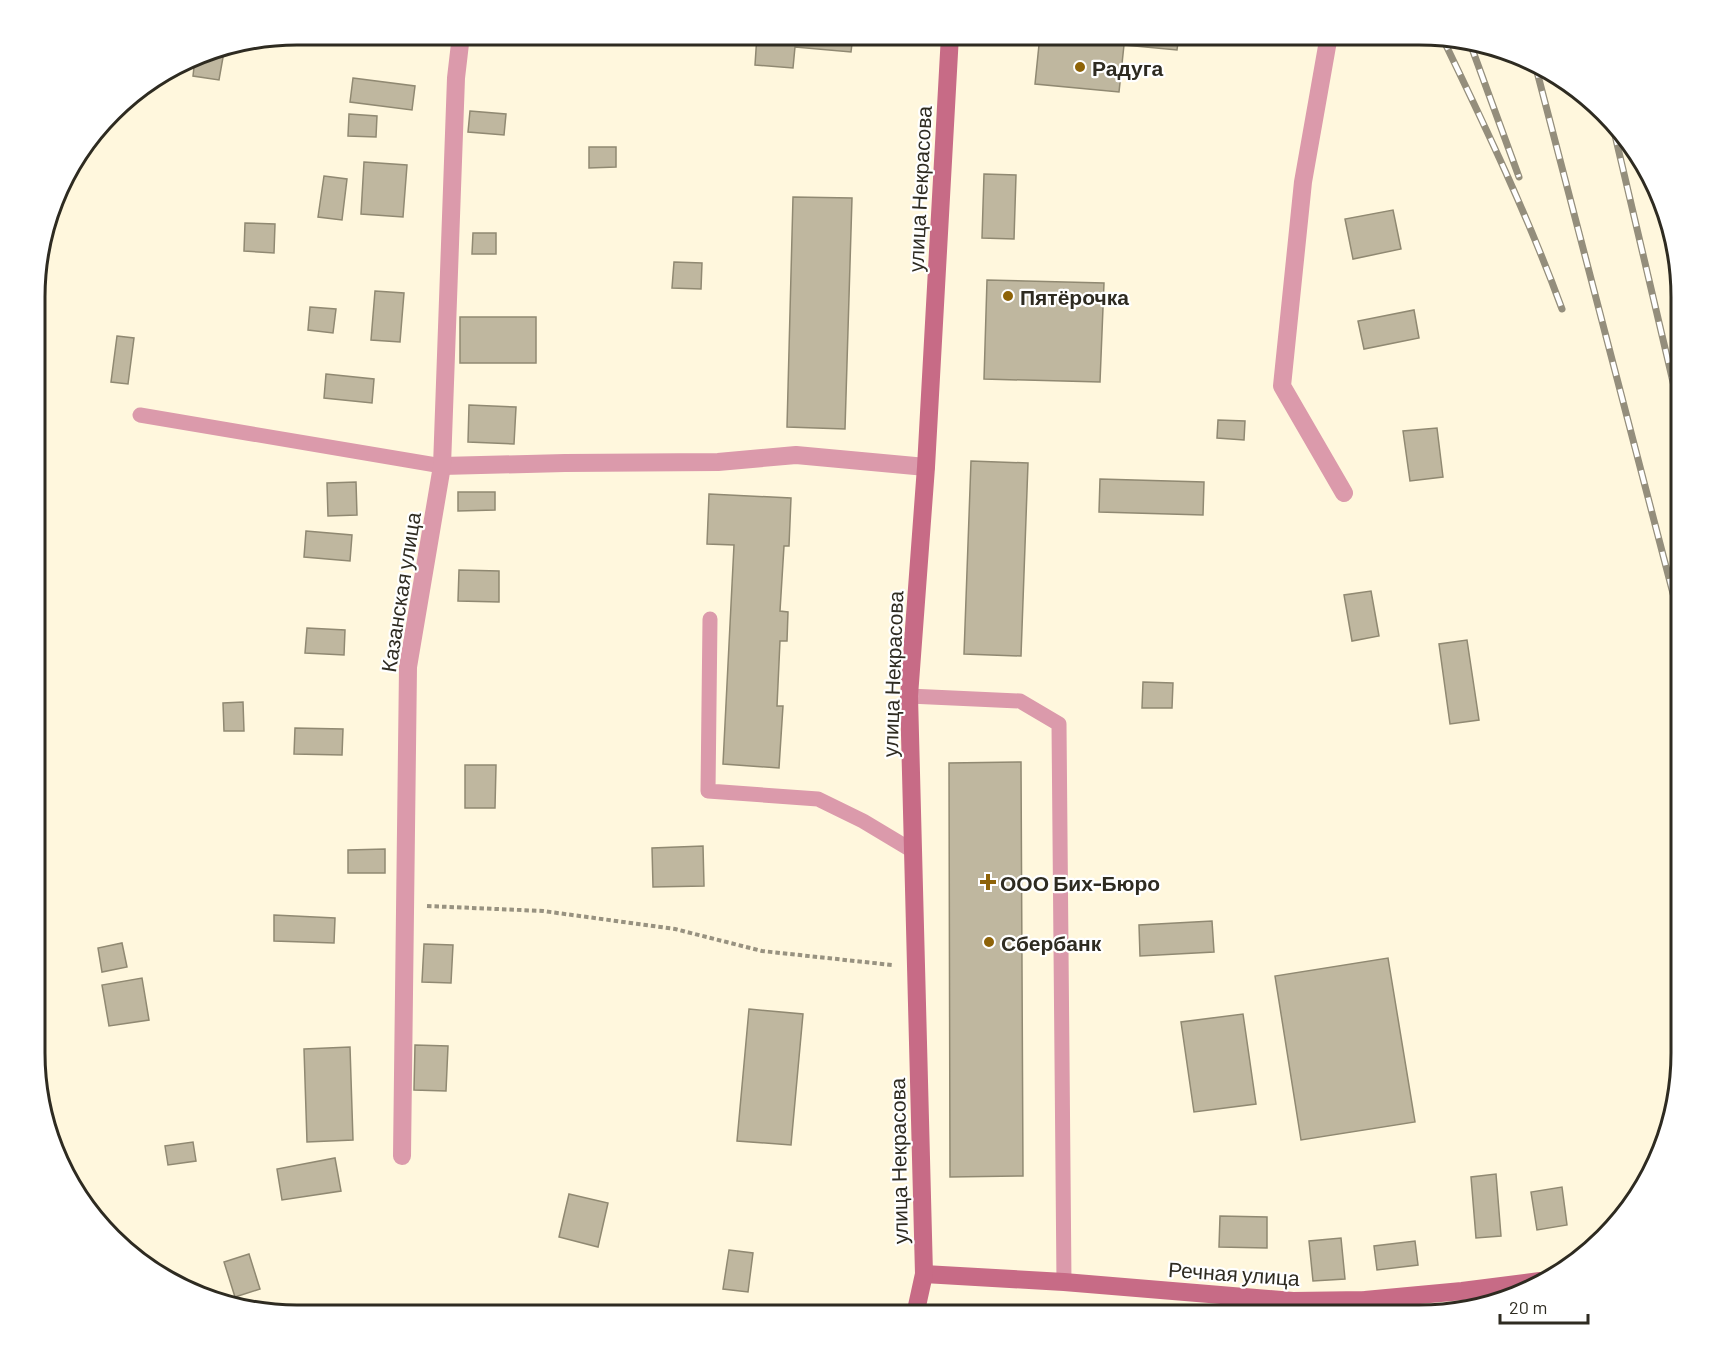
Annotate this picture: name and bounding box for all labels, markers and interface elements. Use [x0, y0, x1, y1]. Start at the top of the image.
place label: Радуга [1092, 55, 1163, 80]
marker: Радуга [1073, 60, 1087, 74]
street label: улица Некрасова [902, 105, 936, 273]
place label: Пятёрочка [1020, 284, 1129, 309]
marker: Пятёрочка [1001, 289, 1015, 303]
street label: Казанская улица [375, 510, 425, 674]
street label: улица Некрасова [877, 590, 907, 758]
place label: ООО Бих-Бюро [1000, 870, 1160, 895]
marker: ООО Бих-Бюро [981, 875, 995, 889]
place label: Сбербанк [1001, 930, 1102, 955]
marker: Сбербанк [982, 935, 996, 949]
street label: улица Некрасова [884, 1077, 912, 1244]
street label: Речная улица [1167, 1256, 1301, 1290]
scale bar [1500, 1287, 1588, 1325]
text: 20 m [1509, 1296, 1547, 1318]

